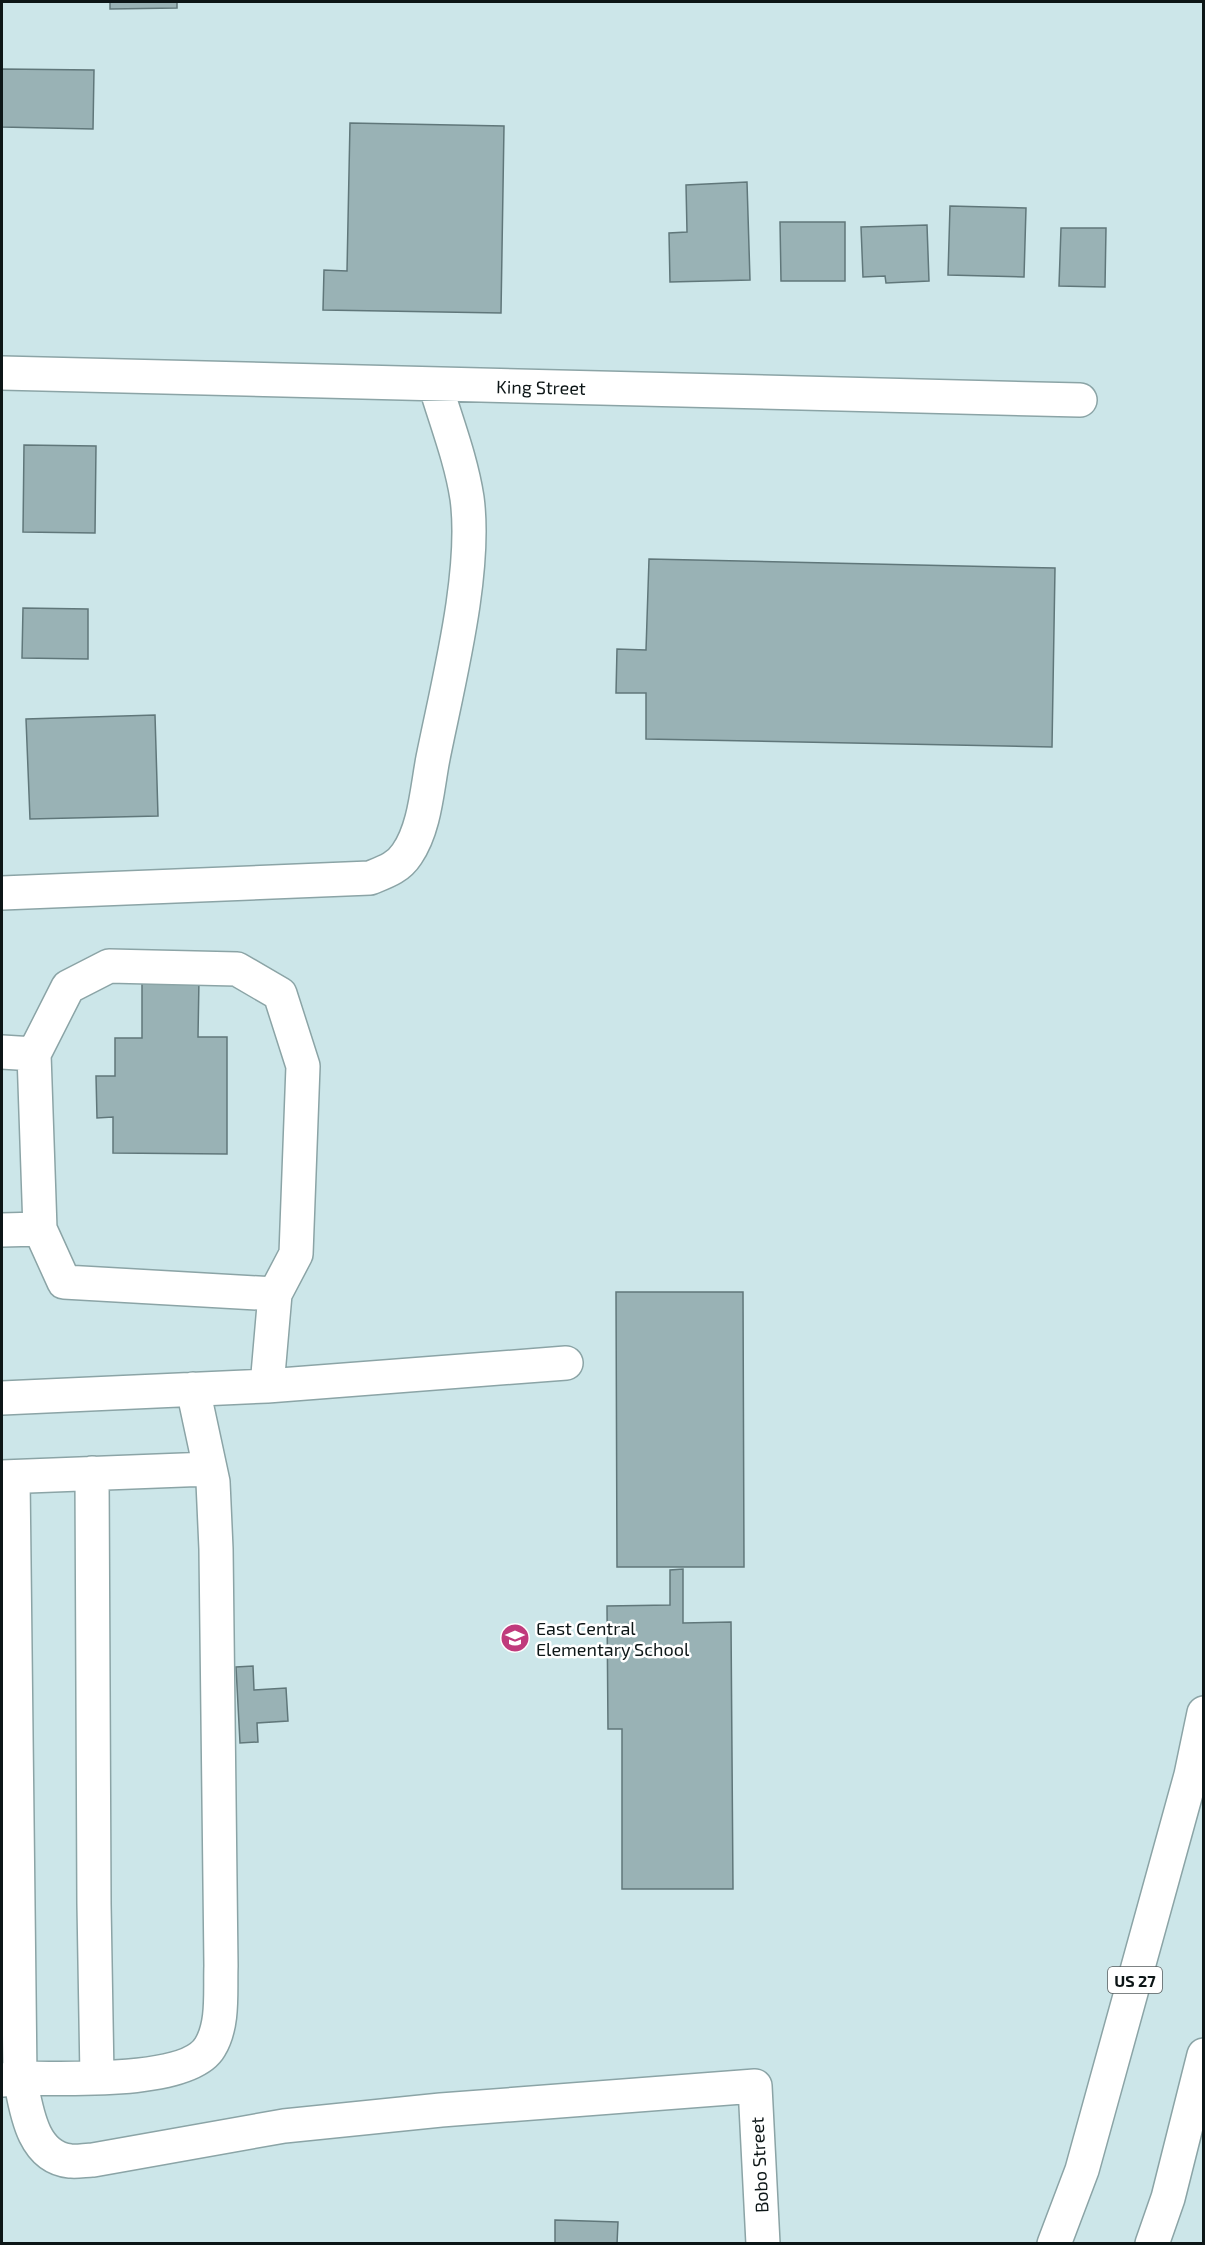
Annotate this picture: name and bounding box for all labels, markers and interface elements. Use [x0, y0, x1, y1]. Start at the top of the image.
street label: King Street [496, 375, 586, 399]
place label: East Central Elementary School [536, 1617, 690, 1660]
school or university icon: East Central Elementary School [499, 1622, 531, 1654]
road number: US 27 [1108, 1967, 1162, 1993]
street label: Bobo Street [745, 2116, 772, 2213]

